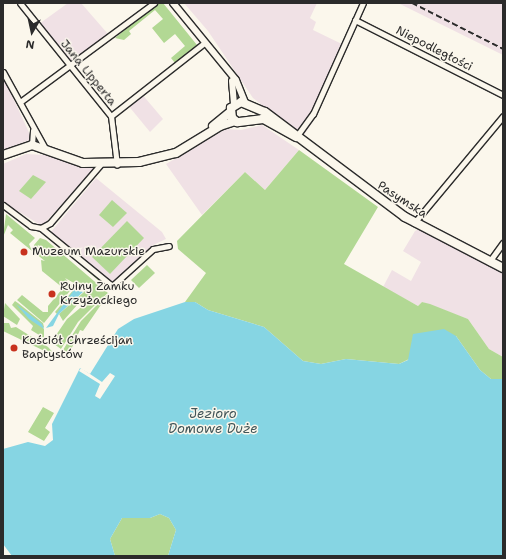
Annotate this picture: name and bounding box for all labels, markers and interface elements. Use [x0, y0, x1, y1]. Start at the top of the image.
north arrow [12, 12, 52, 52]
street label: Niepodległości [393, 23, 475, 75]
text: N [25, 36, 36, 52]
street label: Jana Lipperta [57, 37, 119, 109]
street label: Pasymska [374, 179, 430, 221]
place label: Muzeum Mazurskie [32, 245, 145, 259]
marker: Muzeum Mazurskie [19, 247, 29, 257]
place label: Ruiny Zamku Krzyżackiego [60, 280, 137, 308]
marker: Ruiny Zamku Krzyżackiego [47, 289, 57, 299]
place label: Kościół Chrześcijan Baptystów [22, 334, 133, 362]
marker: Kościół Chrześcijan Baptystów [9, 343, 19, 353]
water label: Jezioro Domowe Duże [168, 407, 258, 438]

